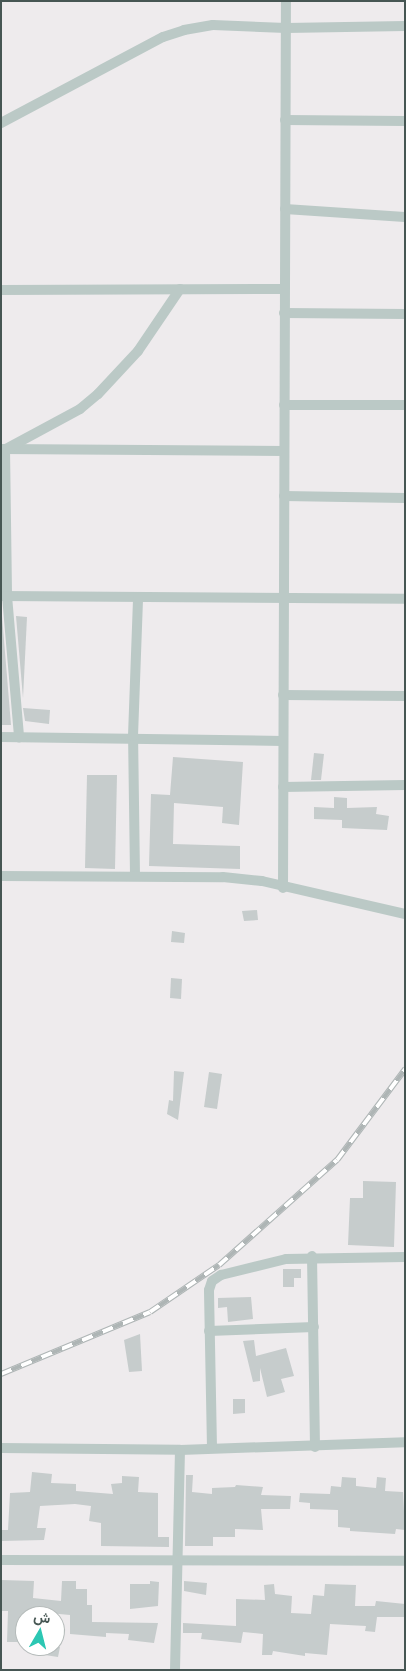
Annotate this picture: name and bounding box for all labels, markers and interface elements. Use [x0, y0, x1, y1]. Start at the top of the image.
north arrow [15, 1606, 65, 1656]
text: ش [32, 1608, 51, 1626]

